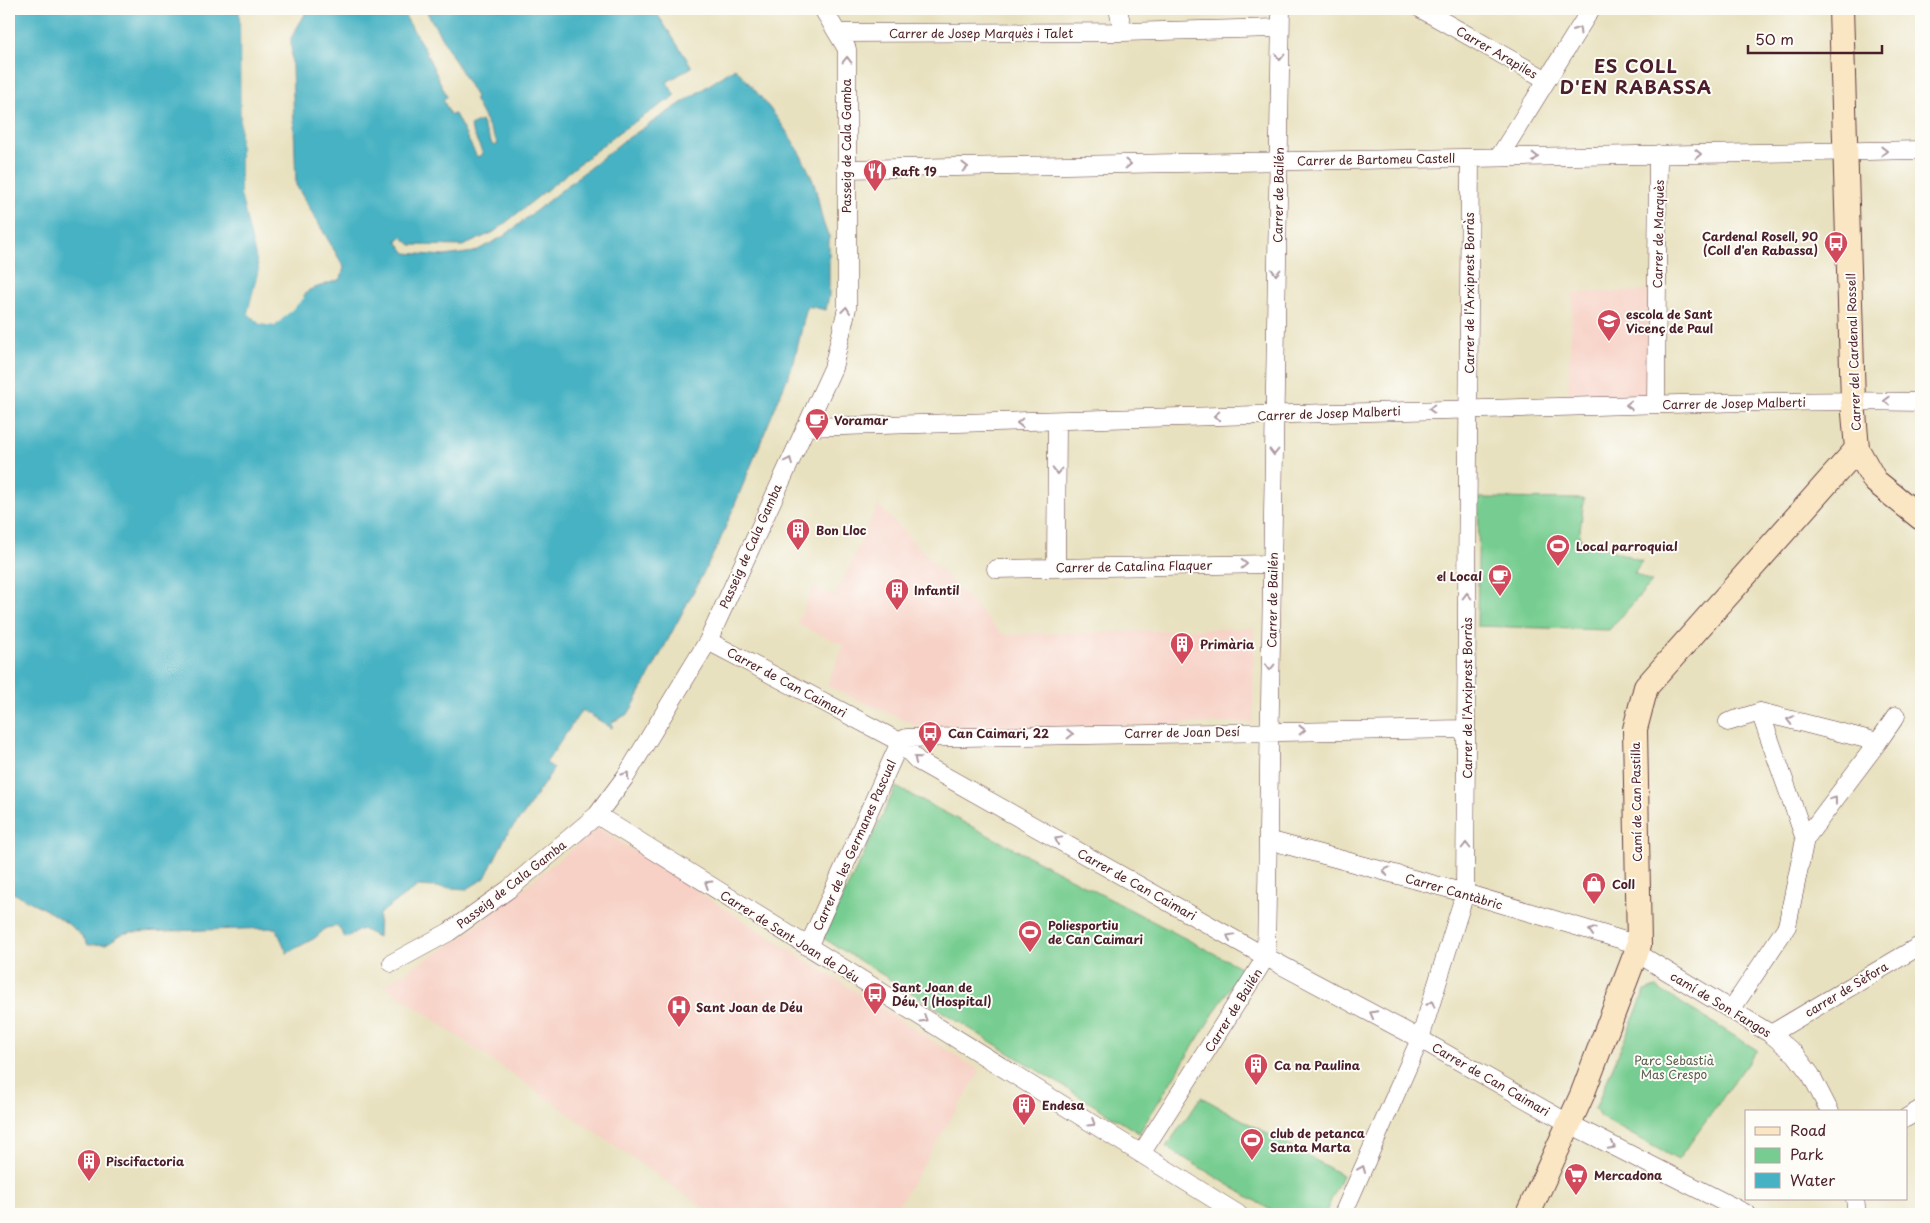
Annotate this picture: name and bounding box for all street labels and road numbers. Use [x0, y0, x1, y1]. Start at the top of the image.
street label: Carrer Arapiles [1453, 21, 1541, 83]
street label: Carrer de Josep Marquès i Talet [889, 24, 1073, 42]
street label: Passeig de Cala Gamba [837, 78, 855, 213]
street label: Carrer de Bailén [1268, 147, 1288, 243]
street label: Carrer de Bartomeu Castell [1297, 149, 1455, 169]
street label: Carrer de Marquès [1648, 179, 1668, 288]
street label: Carrer de l'Arxiprest Borràs [1460, 212, 1478, 374]
street label: Carrer del Cardenal Rossell [1841, 273, 1865, 431]
street label: Carrer de Josep Malberti [1662, 393, 1806, 413]
street label: Carrer de Josep Malberti [1257, 401, 1401, 425]
street label: Passeig de Cala Gamba [714, 480, 786, 611]
street label: Carrer de Bailén [1262, 552, 1282, 648]
street label: Carrer de Catalina Flaquer [1055, 556, 1213, 576]
street label: Carrer de l'Arxiprest Borràs [1458, 617, 1476, 779]
street label: Carrer de Can Caimari [724, 643, 850, 721]
street label: Carrer de Joan Desí [1124, 722, 1240, 742]
street label: Camí de Can Pastilla [1626, 741, 1646, 862]
street label: Carrer de les Germanes Pascual [808, 757, 900, 933]
street label: Passeig de Cala Gamba [452, 835, 570, 932]
street label: Carrer de Can Caimari [1074, 844, 1200, 924]
street label: Carrer Cantàbric [1403, 868, 1505, 914]
street label: Carrer de Sant Joan de Déu [717, 886, 863, 986]
street label: carrer de Sèfora [1801, 957, 1892, 1021]
street label: Carrer de Bailén [1200, 965, 1266, 1055]
street label: camí de Son Fangos [1667, 967, 1775, 1041]
street label: Carrer de Can Caimari [1429, 1038, 1553, 1120]

